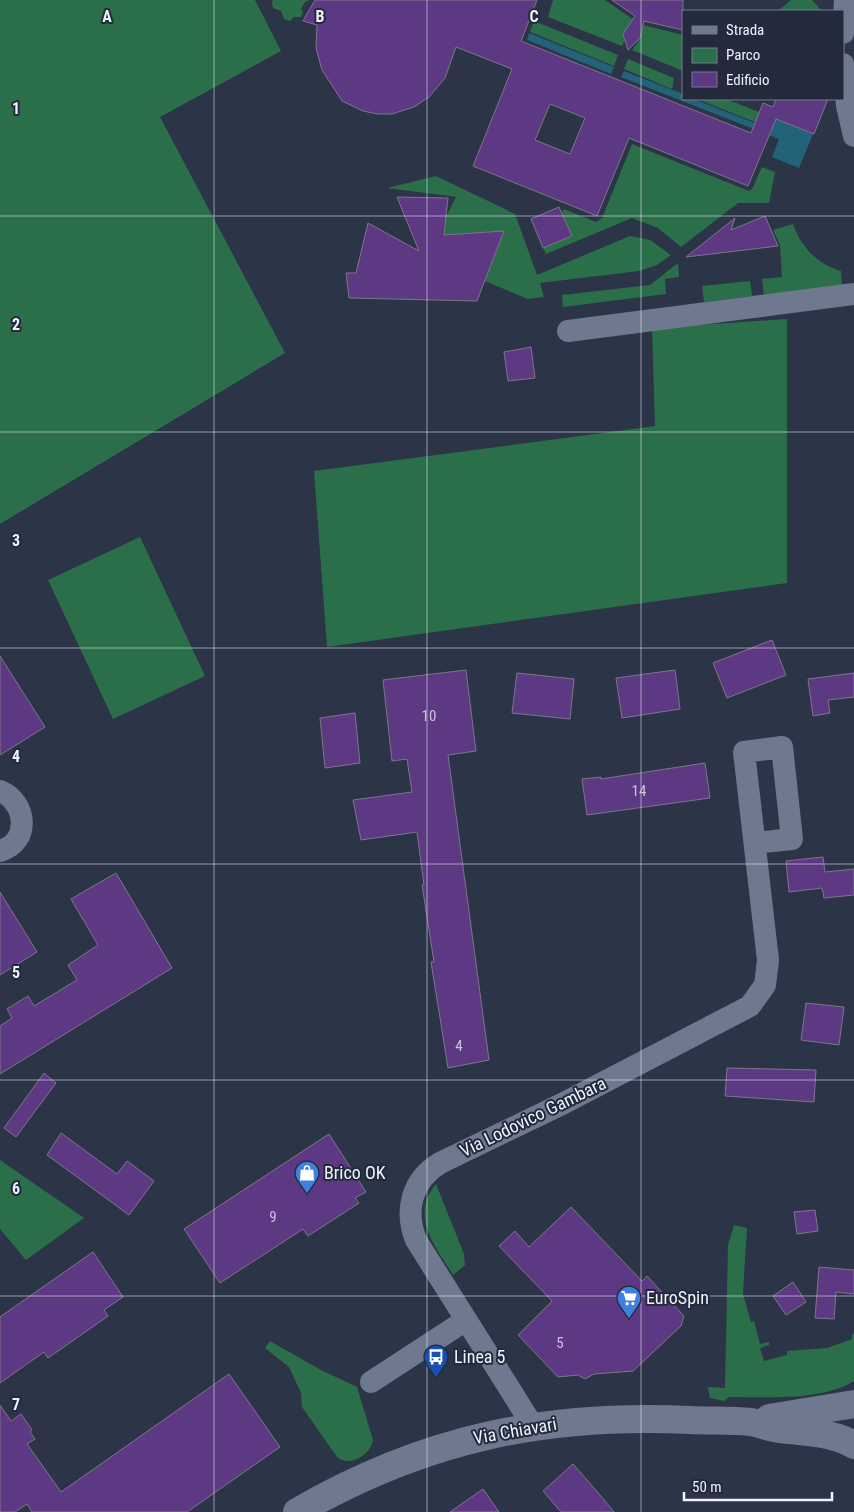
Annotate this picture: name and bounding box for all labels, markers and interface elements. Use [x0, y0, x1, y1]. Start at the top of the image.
text: A [102, 7, 112, 26]
text: B [316, 7, 325, 26]
text: C [529, 7, 539, 26]
legend [682, 10, 844, 100]
text: Strada [726, 21, 764, 39]
text: Parco [726, 46, 760, 64]
text: Edificio [726, 71, 769, 89]
text: 1 [12, 99, 20, 118]
text: 2 [12, 315, 20, 334]
text: 3 [12, 531, 20, 550]
house number: 10 [422, 707, 436, 725]
text: 4 [12, 747, 20, 766]
house number: 14 [632, 782, 646, 800]
text: 5 [12, 963, 20, 982]
house number: 4 [455, 1037, 463, 1055]
street label: Via Lodovico Gambara [456, 1072, 609, 1161]
shop icon: Brico OK [294, 1160, 320, 1194]
place label: Brico OK [324, 1162, 386, 1183]
text: 6 [12, 1179, 20, 1198]
house number: 9 [269, 1208, 277, 1226]
supermarket icon: EuroSpin [616, 1285, 642, 1319]
place label: EuroSpin [646, 1287, 709, 1308]
house number: 5 [556, 1334, 564, 1352]
bus stop icon: Linea 5 [423, 1344, 449, 1378]
place label: Linea 5 [454, 1346, 506, 1367]
text: 7 [12, 1395, 20, 1414]
street label: Via Chiavari [472, 1413, 558, 1448]
scale bar [684, 1470, 832, 1502]
text: 50 m [692, 1478, 722, 1496]

